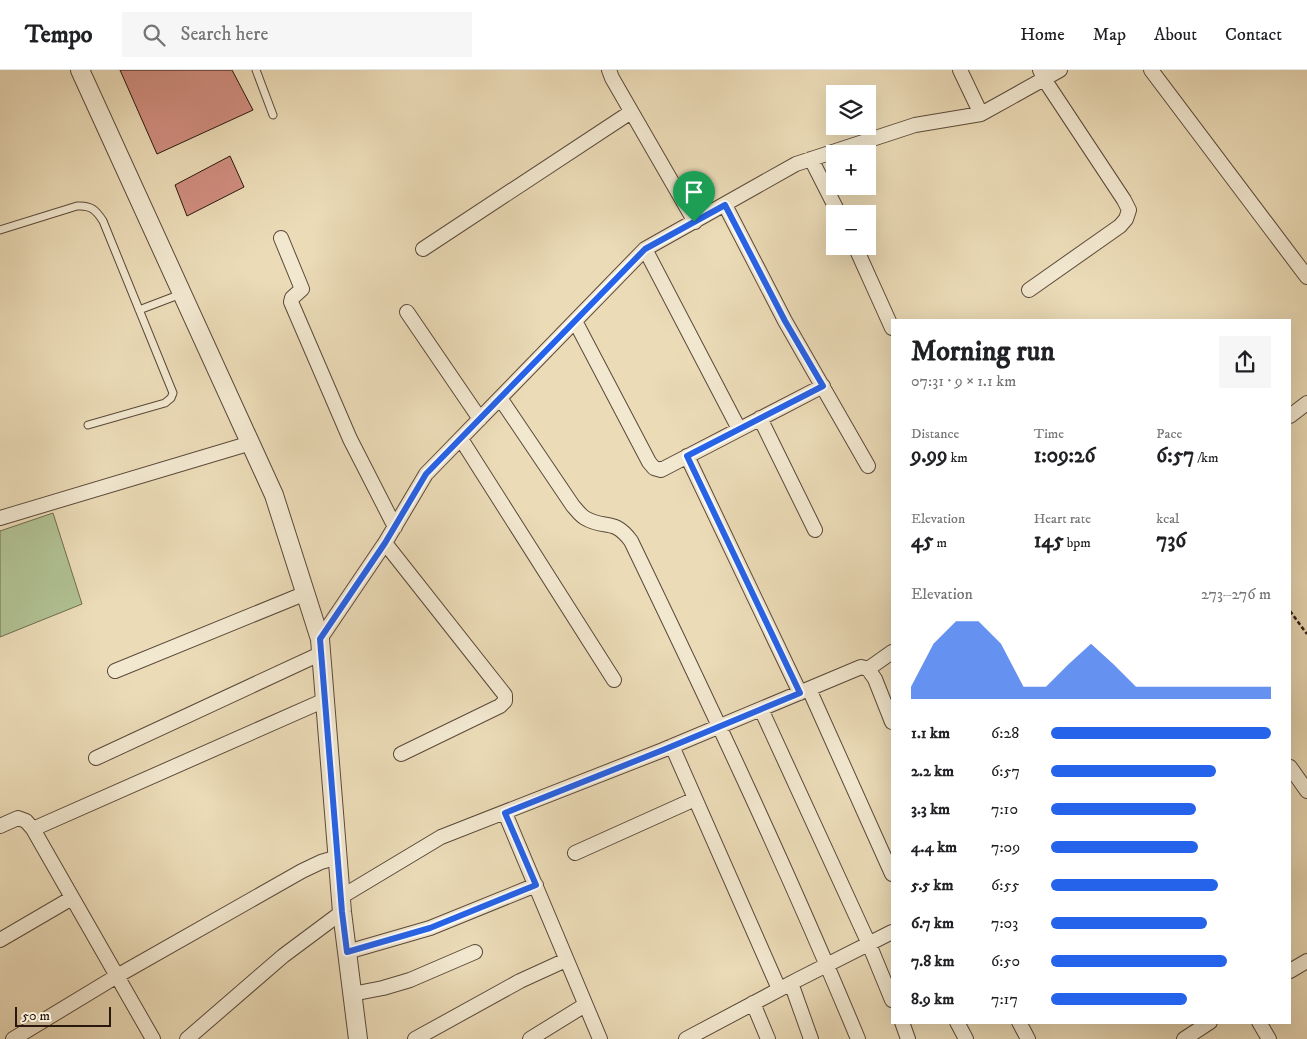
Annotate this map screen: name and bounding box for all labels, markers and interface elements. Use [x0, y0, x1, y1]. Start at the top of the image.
search box [122, 12, 472, 57]
text: Tempo [25, 20, 92, 50]
icon: search [140, 21, 168, 49]
text: Search here [180, 23, 268, 46]
text: Home [1020, 24, 1065, 46]
text: Map [1093, 24, 1126, 46]
text: About [1154, 24, 1197, 46]
text: Contact [1225, 24, 1282, 46]
map controls [826, 85, 876, 255]
button: layers [826, 85, 876, 135]
button: + [826, 145, 876, 195]
pin [673, 171, 715, 222]
icon: arrive [680, 178, 708, 206]
button: − [826, 205, 876, 255]
text: Morning run [911, 334, 1055, 369]
button: share [1219, 336, 1271, 388]
text: 07:31 · 9 × 1.1 km [911, 371, 1016, 391]
text: Distance [911, 425, 959, 443]
text: Time [1034, 425, 1064, 443]
text: Pace [1156, 425, 1182, 443]
text: 9.99 [911, 443, 947, 469]
text: 1:09:26 [1034, 443, 1095, 469]
text: 6:57 [1156, 443, 1194, 469]
text: km [947, 449, 968, 467]
text: /km [1194, 449, 1219, 467]
text: Elevation [911, 510, 965, 528]
text: Heart rate [1034, 510, 1091, 528]
text: kcal [1156, 510, 1179, 528]
text: 45 [911, 528, 933, 554]
text: 145 [1034, 528, 1064, 554]
text: 736 [1156, 528, 1186, 554]
text: m [933, 534, 947, 552]
text: bpm [1064, 534, 1091, 552]
text: Elevation [911, 584, 973, 604]
text: 273–276 m [1201, 584, 1271, 604]
text: 1.1 km [911, 723, 950, 743]
text: 6:28 [991, 723, 1019, 743]
text: 2.2 km [911, 761, 954, 781]
text: 6:57 [991, 761, 1020, 781]
text: 3.3 km [911, 799, 950, 819]
text: 7:10 [991, 799, 1018, 819]
text: 4.4 km [911, 837, 957, 857]
text: 7:09 [991, 837, 1020, 857]
text: 5.5 km [911, 875, 953, 895]
text: 6:55 [991, 875, 1019, 895]
text: 6.7 km [911, 913, 954, 933]
text: 7:03 [991, 913, 1018, 933]
text: 7.8 km [911, 951, 955, 971]
text: 6:50 [991, 951, 1020, 971]
text: 8.9 km [911, 989, 954, 1009]
text: 7:17 [991, 989, 1018, 1009]
scale bar [15, 1004, 111, 1027]
text: 50 m [22, 1007, 50, 1025]

